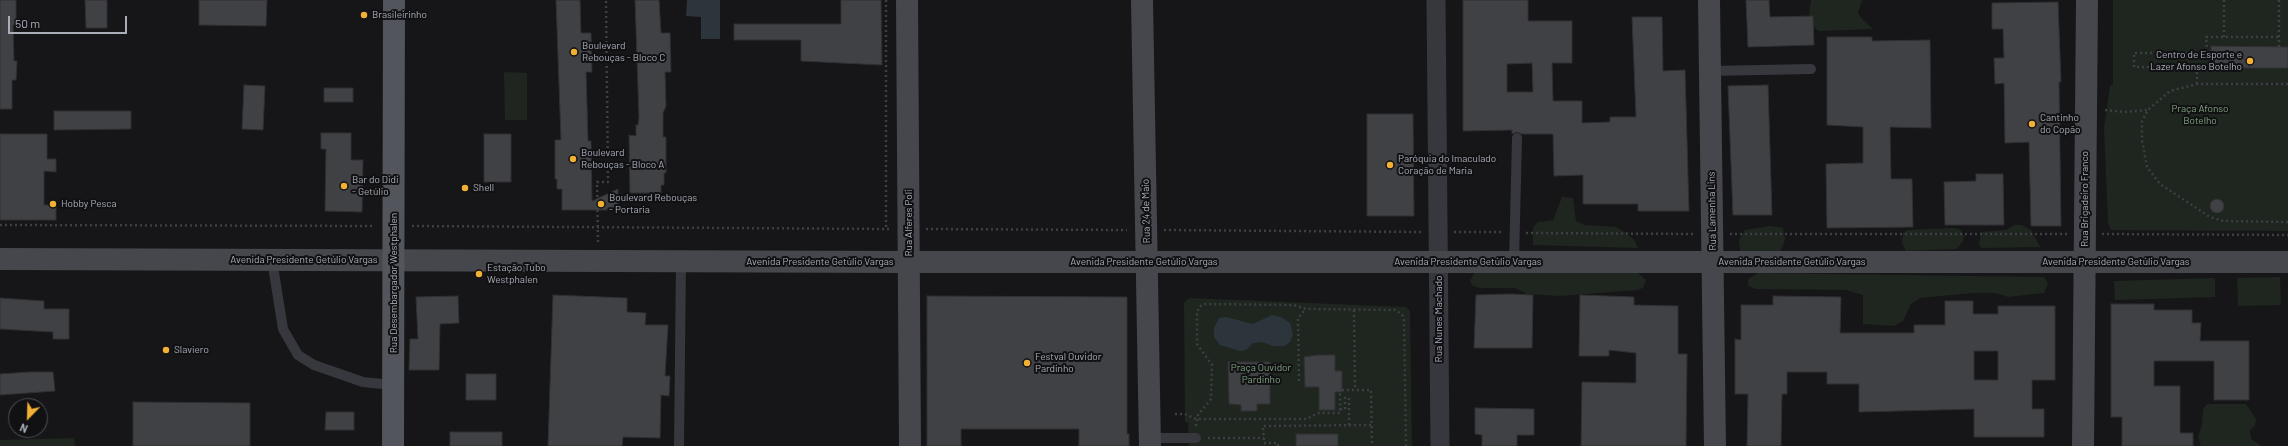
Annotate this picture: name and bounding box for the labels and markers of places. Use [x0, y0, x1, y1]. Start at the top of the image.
place label: Brasileirinho [372, 9, 427, 21]
marker: Brasileirinho [359, 10, 369, 20]
place label: Boulevard Rebouças - Bloco C [582, 40, 665, 64]
marker: Boulevard Rebouças - Bloco C [569, 47, 579, 57]
place label: Centro de Esporte e Lazer Afonso Botelho [2150, 49, 2242, 72]
marker: Centro de Esporte e Lazer Afonso Botelho [2245, 56, 2255, 66]
place label: Cantinho do Copão [2040, 112, 2080, 136]
marker: Cantinho do Copão [2027, 119, 2037, 129]
place label: Boulevard Rebouças - Bloco A [581, 147, 664, 170]
place label: Paróquia do Imaculado Coração de Maria [1398, 153, 1496, 176]
marker: Boulevard Rebouças - Bloco A [568, 154, 578, 164]
marker: Paróquia do Imaculado Coração de Maria [1385, 160, 1395, 170]
place label: Bar do Didi - Getúlio [352, 174, 399, 198]
marker: Bar do Didi - Getúlio [339, 181, 349, 191]
place label: Shell [473, 182, 494, 194]
marker: Shell [460, 183, 470, 193]
place label: Boulevard Rebouças - Portaria [609, 192, 697, 216]
place label: Hobby Pesca [61, 198, 117, 210]
marker: Hobby Pesca [48, 199, 58, 209]
marker: Boulevard Rebouças - Portaria [596, 199, 606, 209]
place label: Estação Tubo Westphalen [487, 262, 546, 286]
marker: Estação Tubo Westphalen [474, 269, 484, 279]
place label: Slaviero [174, 344, 209, 356]
marker: Slaviero [161, 345, 171, 355]
place label: Festval Ouvidor Pardinho [1035, 351, 1101, 374]
marker: Festval Ouvidor Pardinho [1022, 358, 1032, 368]

